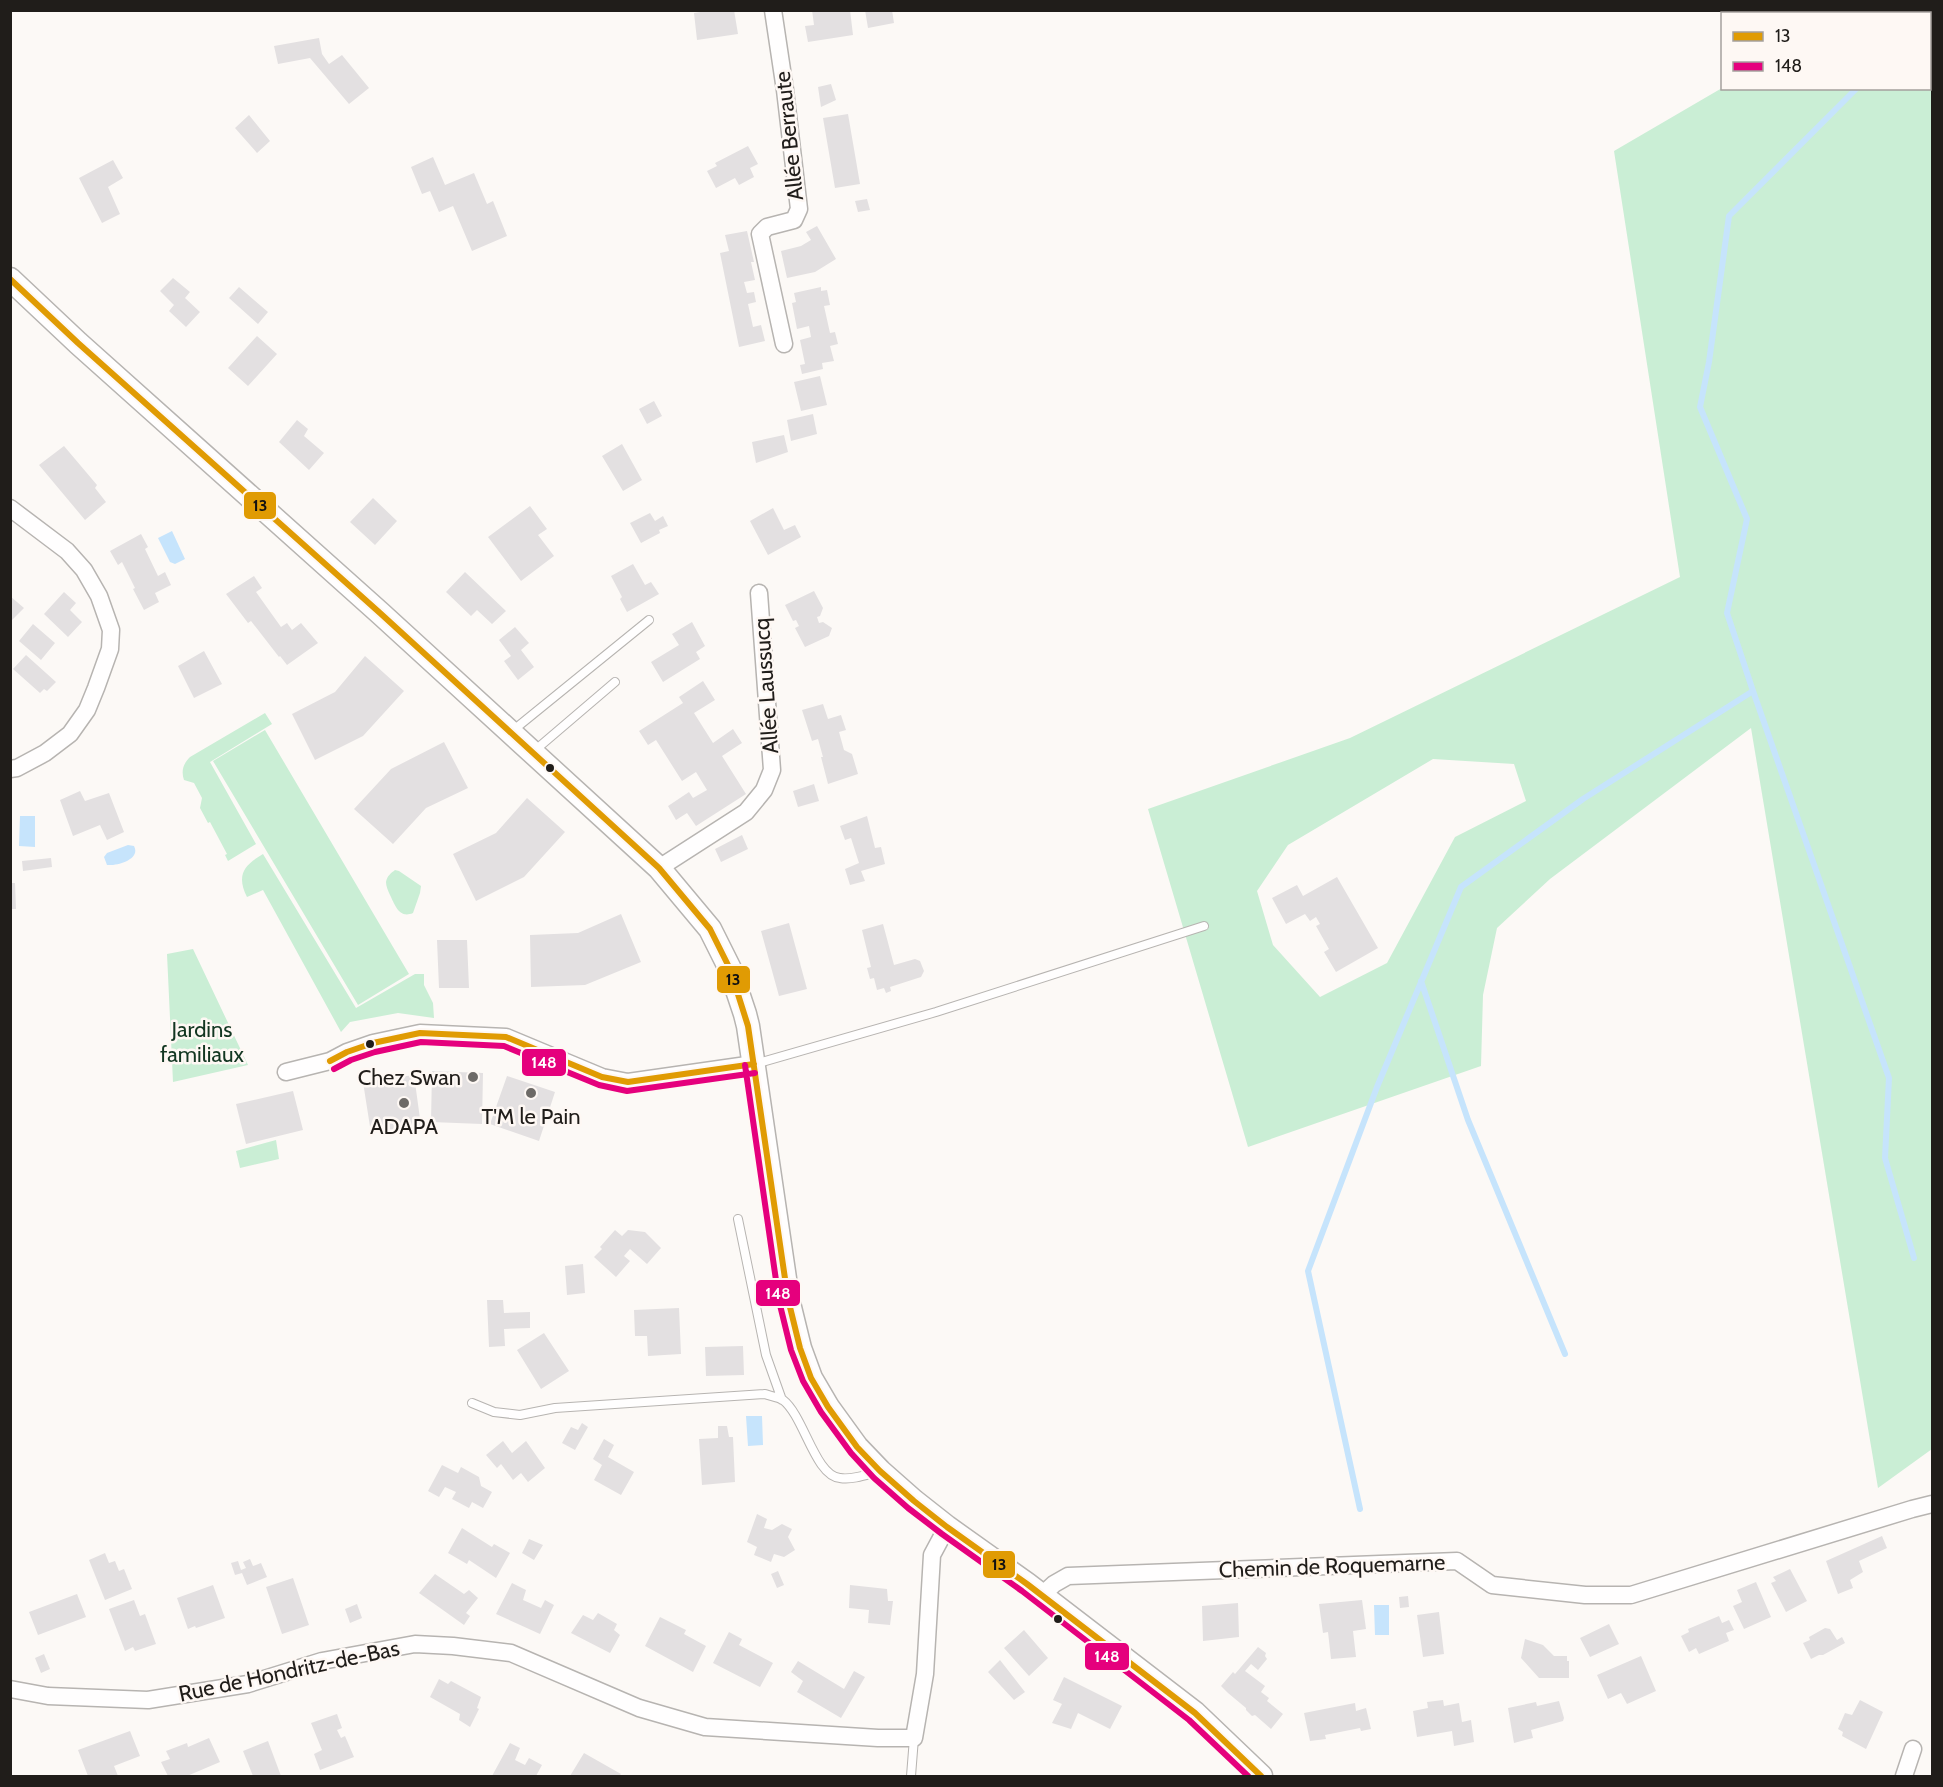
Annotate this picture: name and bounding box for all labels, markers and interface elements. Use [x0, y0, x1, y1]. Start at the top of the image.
legend [1721, 12, 1931, 90]
text: 13 [1775, 25, 1791, 47]
text: 148 [1775, 55, 1802, 77]
street label: Allée Berraute [769, 70, 809, 202]
line badge: 13 [243, 491, 277, 520]
text: 13 [253, 496, 267, 515]
street label: Allée Laussucq [748, 617, 784, 755]
unlabelled marker [544, 762, 556, 774]
line badge: 13 [716, 965, 751, 994]
text: 13 [726, 970, 740, 989]
park label: Jardins familiaux [160, 1016, 245, 1068]
unlabelled marker [364, 1038, 376, 1050]
line badge: 148 [521, 1048, 567, 1077]
text: 148 [531, 1053, 557, 1072]
place label: Chez Swan [358, 1064, 461, 1091]
marker: Chez Swan [466, 1070, 480, 1084]
marker: T'M le Pain [524, 1086, 538, 1100]
marker: ADAPA [397, 1096, 411, 1110]
place label: T'M le Pain [481, 1103, 581, 1130]
place label: ADAPA [370, 1113, 438, 1140]
line badge: 148 [755, 1279, 801, 1307]
text: 148 [765, 1284, 791, 1303]
street label: Chemin de Roquemarne [1218, 1549, 1446, 1583]
line badge: 13 [982, 1550, 1016, 1579]
text: 13 [992, 1555, 1006, 1574]
unlabelled marker [1052, 1613, 1064, 1625]
street label: Rue de Hondritz-de-Bas [176, 1634, 402, 1708]
line badge: 148 [1084, 1642, 1130, 1671]
text: 148 [1094, 1647, 1120, 1666]

